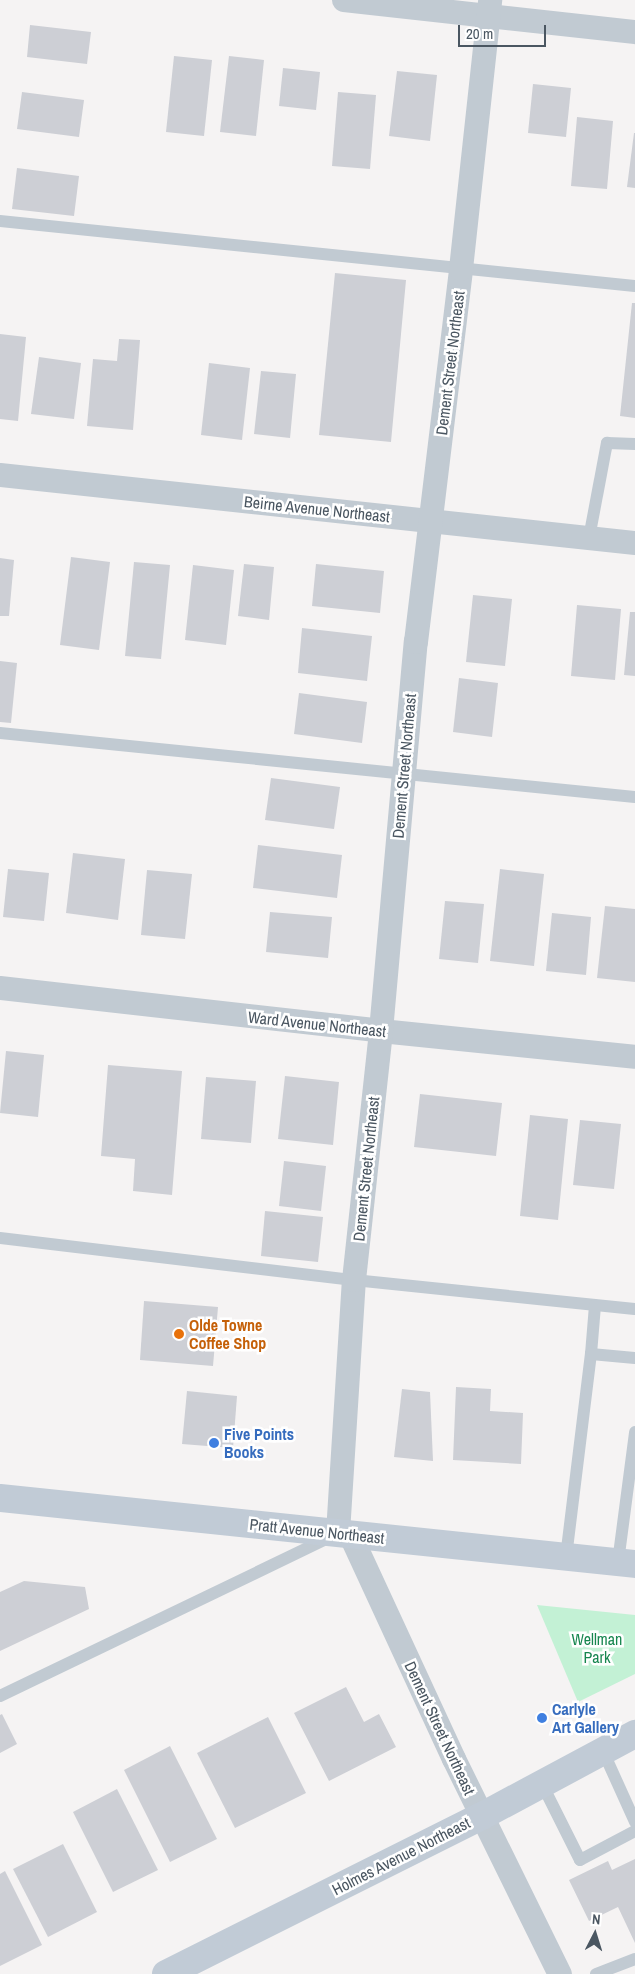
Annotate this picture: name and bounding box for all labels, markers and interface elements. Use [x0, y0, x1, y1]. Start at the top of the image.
scale bar [460, 15, 548, 47]
text: 20 m [466, 23, 493, 44]
street label: Dement Street Northeast [432, 290, 468, 436]
street label: Beirne Avenue Northeast [243, 492, 391, 526]
street label: Dement Street Northeast [388, 693, 420, 839]
street label: Ward Avenue Northeast [247, 1007, 387, 1041]
street label: Dement Street Northeast [349, 1096, 383, 1242]
place label: Olde Towne Coffee Shop [189, 1315, 266, 1353]
marker: Olde Towne Coffee Shop [173, 1328, 185, 1340]
place label: Five Points Books [224, 1424, 294, 1462]
marker: Five Points Books [208, 1437, 220, 1449]
street label: Pratt Avenue Northeast [248, 1514, 386, 1548]
park label: Wellman Park [572, 1629, 622, 1667]
street label: Dement Street Northeast [401, 1658, 479, 1798]
place label: Carlyle Art Gallery [552, 1699, 619, 1737]
marker: Carlyle Art Gallery [536, 1712, 548, 1724]
street label: Holmes Avenue Northeast [329, 1813, 473, 1899]
north arrow [570, 1909, 620, 1959]
text: N [591, 1910, 601, 1928]

